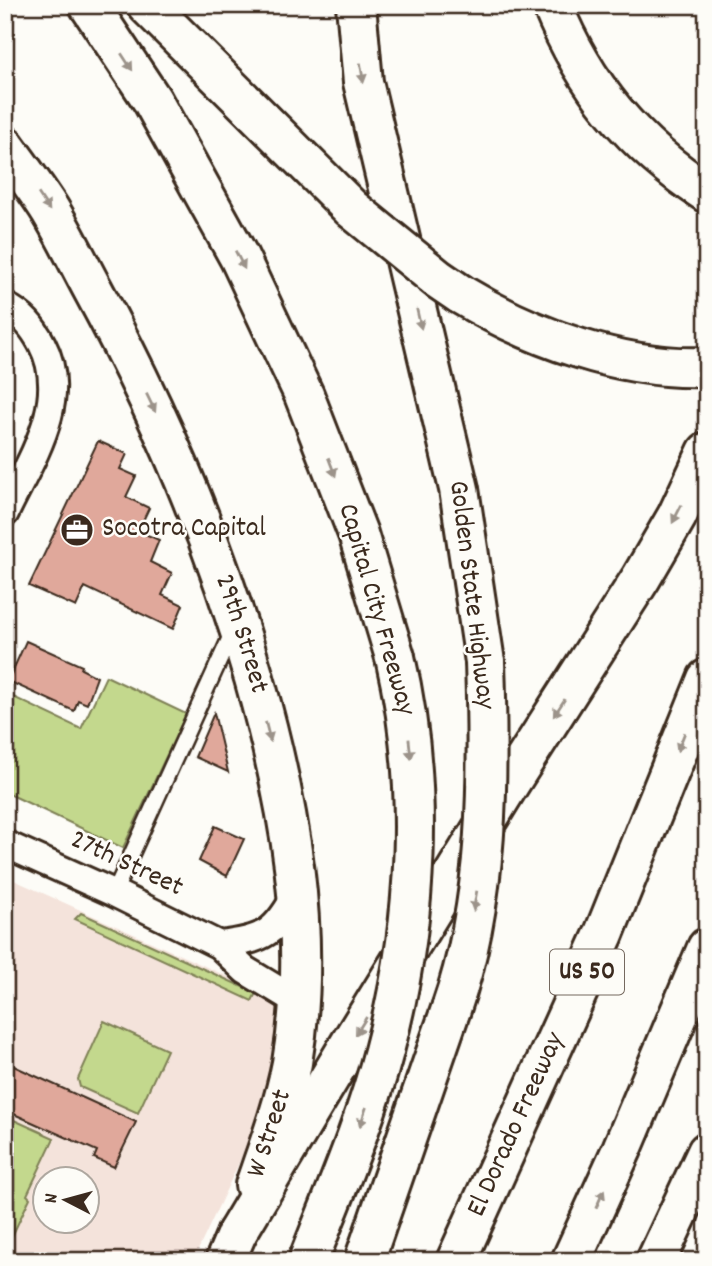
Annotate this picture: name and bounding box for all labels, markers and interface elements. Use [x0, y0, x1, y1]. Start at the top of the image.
one-way arrow [120, 53, 133, 72]
one-way arrow [357, 62, 368, 84]
one-way arrow [37, 193, 51, 211]
one-way arrow [234, 250, 245, 270]
one-way arrow [414, 308, 425, 330]
one-way arrow [145, 393, 157, 413]
one-way arrow [327, 457, 338, 478]
street label: Golden State Highway [436, 478, 504, 712]
street label: Capital City Freeway [326, 499, 425, 721]
one-way arrow [672, 504, 683, 524]
place label: Socotra Capital [102, 510, 266, 550]
office icon: Socotra Capital [58, 511, 96, 549]
street label: 29th Street [202, 569, 277, 698]
one-way arrow [552, 698, 565, 718]
one-way arrow [263, 721, 274, 743]
one-way arrow [676, 732, 687, 753]
one-way arrow [405, 738, 416, 760]
street label: 27th Street [63, 821, 189, 909]
one-way arrow [470, 890, 481, 912]
road number: US 50 [550, 950, 624, 995]
one-way arrow [354, 1016, 367, 1035]
street label: El Dorado Freeway [458, 1026, 577, 1224]
street label: W Street [238, 1085, 304, 1183]
one-way arrow [357, 1107, 368, 1128]
north arrow [32, 1164, 102, 1234]
one-way arrow [594, 1188, 605, 1209]
text: N [39, 1193, 66, 1205]

